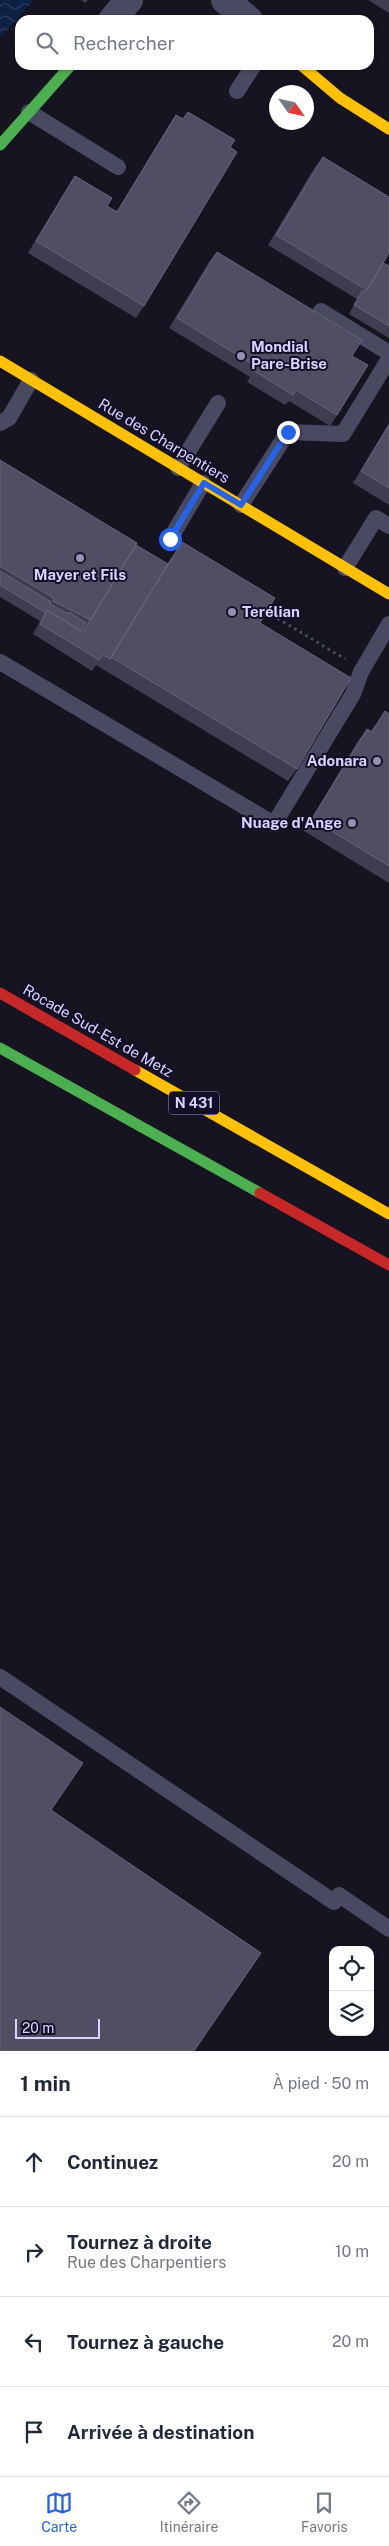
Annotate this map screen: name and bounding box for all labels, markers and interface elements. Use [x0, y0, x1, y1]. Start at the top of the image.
search box [15, 15, 374, 70]
icon: search [33, 29, 61, 57]
text: Rechercher [73, 32, 175, 54]
north arrow [269, 85, 314, 130]
place label: Mondial Pare-Brise [251, 338, 327, 372]
marker: Mondial Pare-Brise [235, 350, 247, 362]
street label: Rue des Charpentiers [96, 395, 233, 486]
route end [277, 421, 300, 444]
route start [159, 528, 182, 551]
marker: Mayer et Fils [74, 552, 86, 564]
place label: Mayer et Fils [34, 566, 126, 583]
place label: Terélian [242, 603, 300, 620]
marker: Terélian [226, 606, 238, 618]
place label: Adonara [307, 752, 367, 769]
marker: Adonara [371, 755, 383, 767]
place label: Nuage d'Ange [241, 814, 342, 831]
marker: Nuage d'Ange [346, 817, 358, 829]
street label: Rocade Sud-Est de Metz [20, 981, 176, 1081]
road number: N 431 [169, 1092, 219, 1114]
map controls [329, 1946, 374, 2036]
button: locate [329, 1946, 374, 1991]
button: layers [329, 1991, 374, 2036]
scale bar [15, 2016, 100, 2039]
text: 20 m [22, 2020, 54, 2036]
text: 1 min [20, 2071, 71, 2096]
text: À pied · 50 m [273, 2074, 369, 2093]
icon: ahead [20, 2148, 48, 2176]
text: Continuez [67, 2151, 158, 2173]
text: 20 m [332, 2152, 369, 2171]
text: Tournez à droite [67, 2231, 212, 2253]
icon: right [20, 2238, 48, 2266]
text: 10 m [335, 2242, 369, 2261]
text: Rue des Charpentiers [67, 2253, 226, 2272]
icon: left [20, 2328, 48, 2356]
text: Tournez à gauche [67, 2331, 224, 2353]
text: 20 m [332, 2332, 369, 2351]
icon: arrive [20, 2418, 48, 2446]
text: Arrivée à destination [67, 2421, 255, 2443]
tab: Carte [41, 2489, 77, 2535]
tab: Itinéraire [160, 2489, 218, 2535]
tab: Favoris [301, 2489, 348, 2535]

